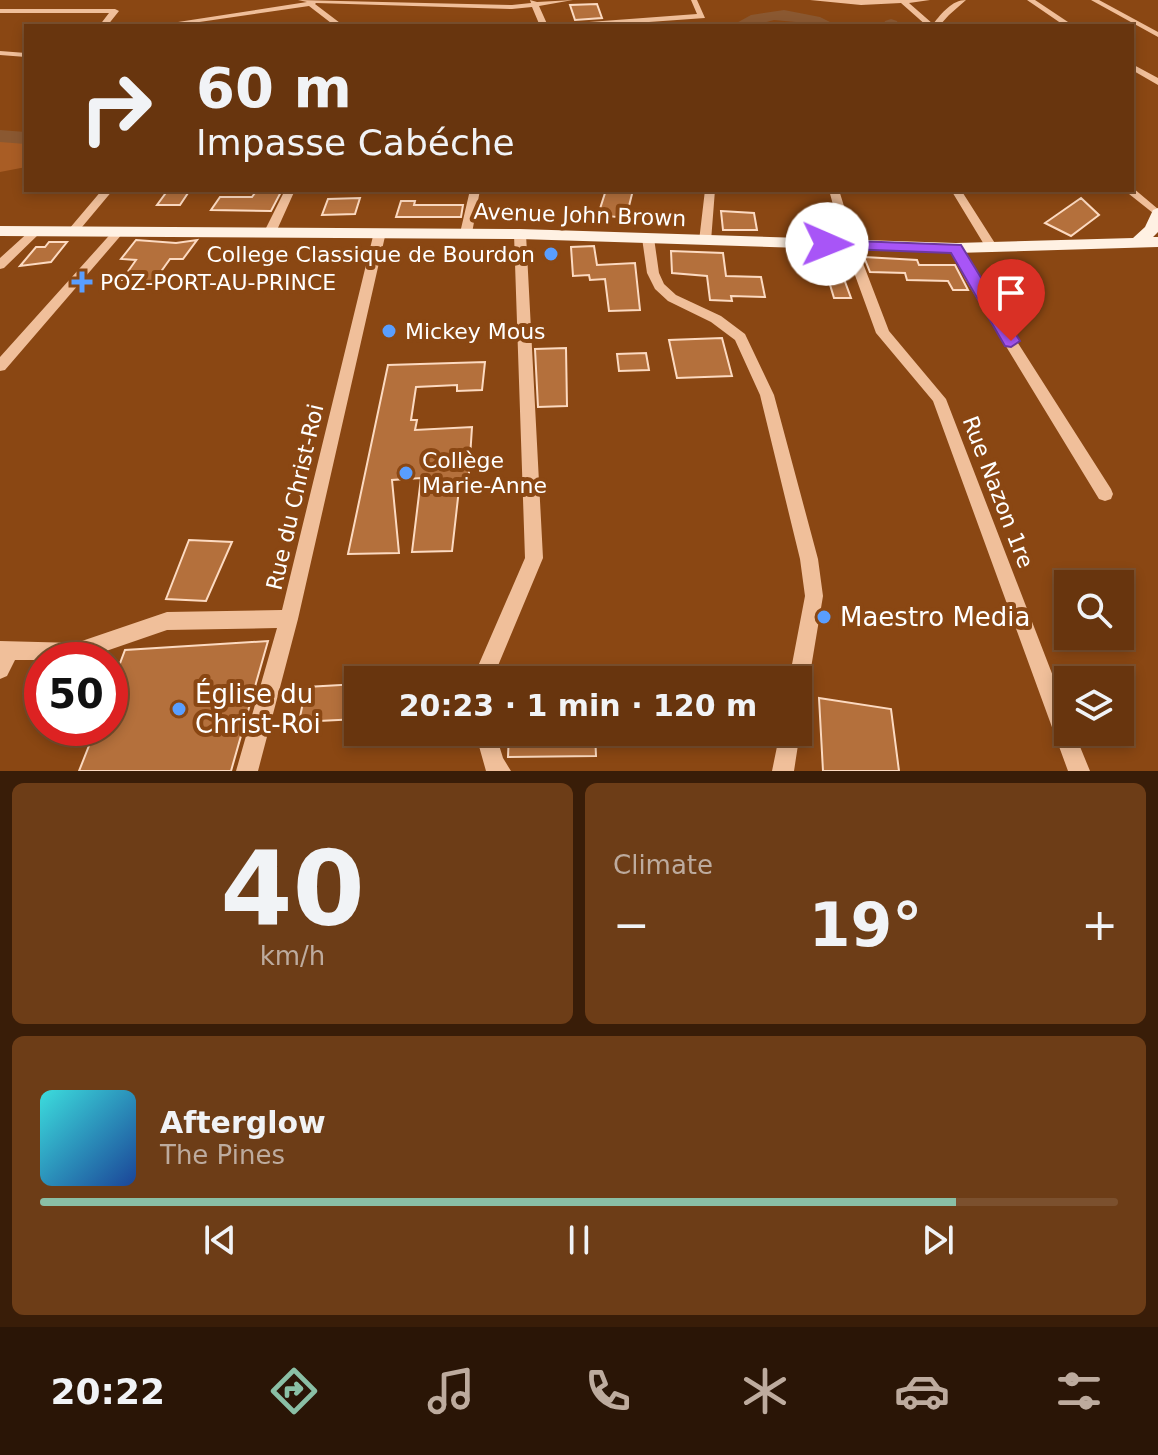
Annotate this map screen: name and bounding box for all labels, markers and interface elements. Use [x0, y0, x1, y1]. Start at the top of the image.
text: 60 m [196, 55, 352, 120]
icon: right [64, 56, 168, 160]
text: Impasse Cabéche [196, 122, 515, 163]
street label: Avenue John Brown [473, 199, 687, 231]
position arrow [785, 202, 869, 286]
place label: College Classique de Bourdon [206, 242, 535, 267]
marker: College Classique de Bourdon [542, 245, 560, 263]
pin [977, 259, 1045, 341]
place label: POZ-PORT-AU-PRINCE [100, 270, 336, 295]
marker: POZ-PORT-AU-PRINCE [71, 271, 93, 293]
icon: arrive [989, 271, 1033, 315]
place label: Mickey Mous [405, 319, 546, 344]
marker: Mickey Mous [380, 322, 398, 340]
street label: Rue du Christ-Roi [261, 402, 329, 592]
street label: Rue Nazon 1re [958, 412, 1038, 572]
place label: Collège Marie-Anne [422, 448, 547, 498]
marker: Collège Marie-Anne [397, 464, 415, 482]
map controls [1054, 570, 1134, 746]
button: search [1054, 570, 1134, 650]
place label: Maestro Media [840, 602, 1030, 632]
marker: Maestro Media [815, 608, 833, 626]
speed limit sign: 50 [24, 642, 128, 746]
button: layers [1054, 666, 1134, 746]
place label: Église du Christ-Roi [195, 678, 321, 739]
text: 20:23 · 1 min · 120 m [399, 688, 757, 723]
marker: Église du Christ-Roi [170, 700, 188, 718]
text: 40 [220, 828, 365, 950]
text: Climate [613, 850, 713, 880]
text: 19° [809, 890, 922, 960]
text: − [613, 899, 650, 950]
text: + [1081, 899, 1118, 950]
text: km/h [260, 941, 325, 971]
text: Afterglow [160, 1105, 326, 1140]
text: The Pines [160, 1140, 285, 1170]
icon: previous [198, 1218, 242, 1262]
icon: pause [557, 1218, 601, 1262]
icon: next [916, 1218, 960, 1262]
icon: directions [266, 1363, 322, 1419]
icon: music [423, 1363, 479, 1419]
icon: phone [580, 1363, 636, 1419]
icon: climate [737, 1363, 793, 1419]
icon: car [894, 1363, 950, 1419]
icon: filters [1051, 1363, 1107, 1419]
text: 20:22 [51, 1371, 165, 1412]

